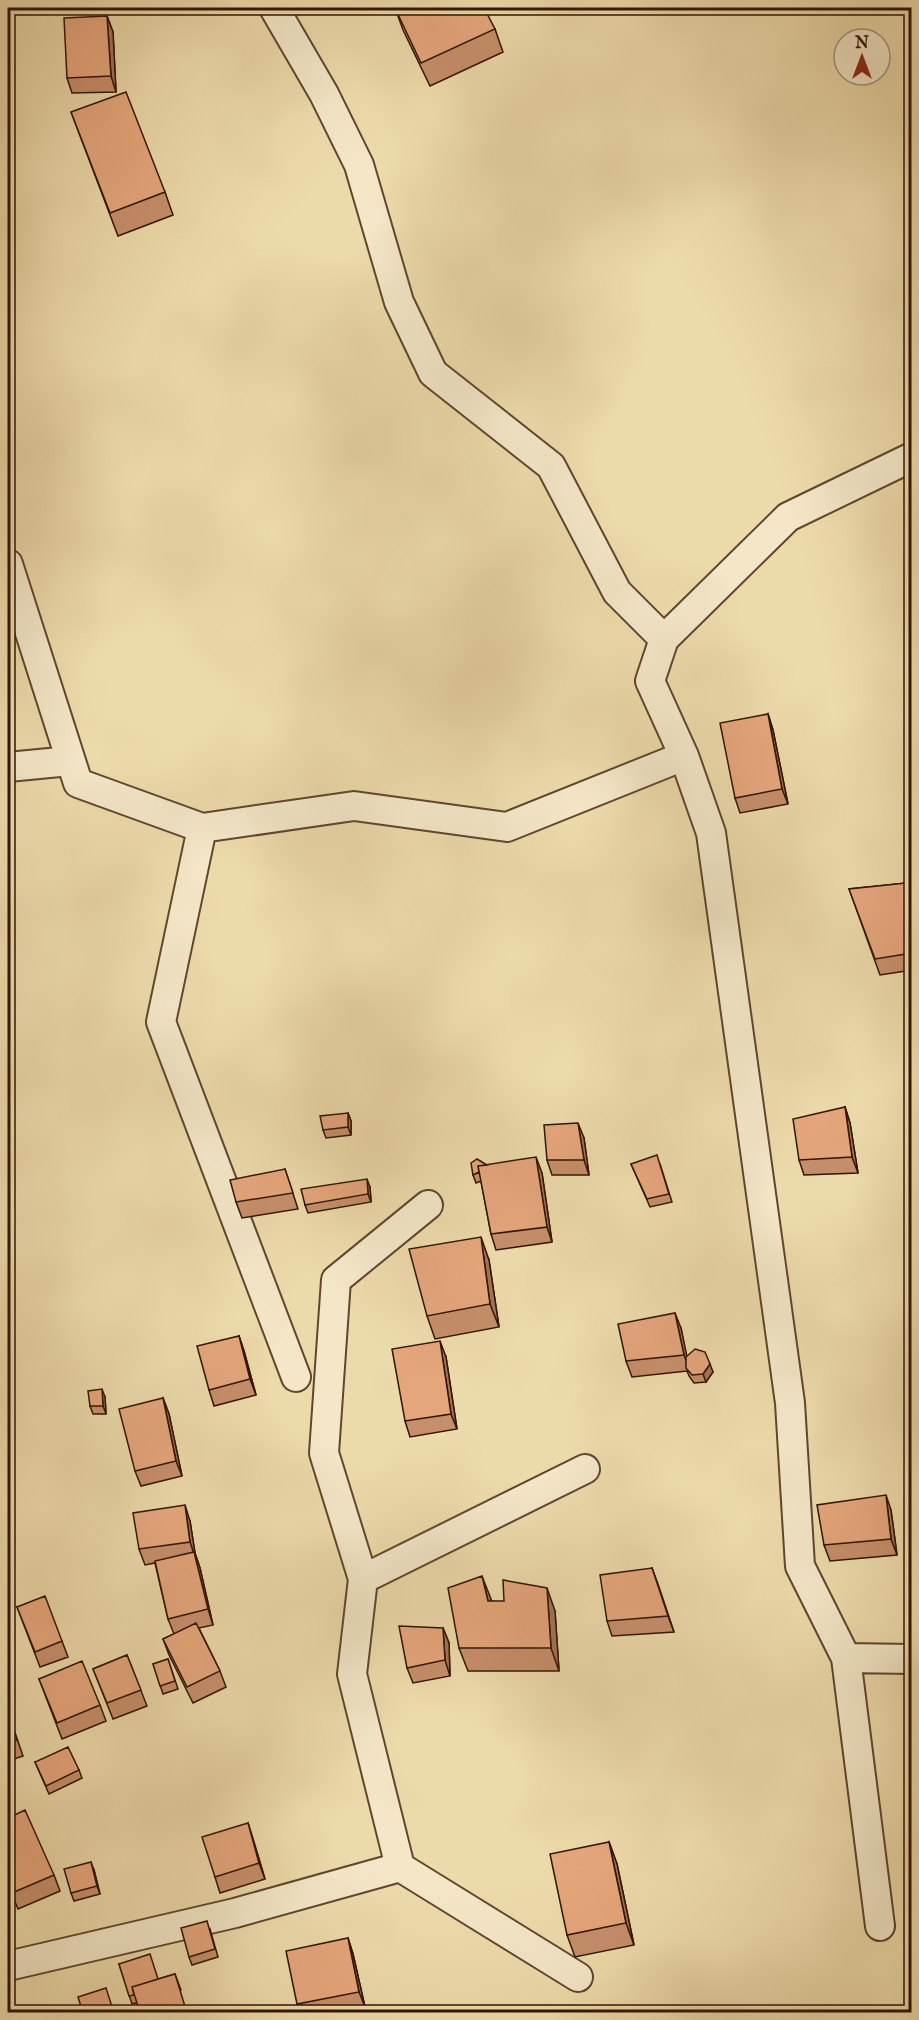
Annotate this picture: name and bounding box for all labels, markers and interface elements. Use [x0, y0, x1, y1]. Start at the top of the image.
north arrow [832, 27, 892, 87]
text: N [854, 34, 869, 54]

